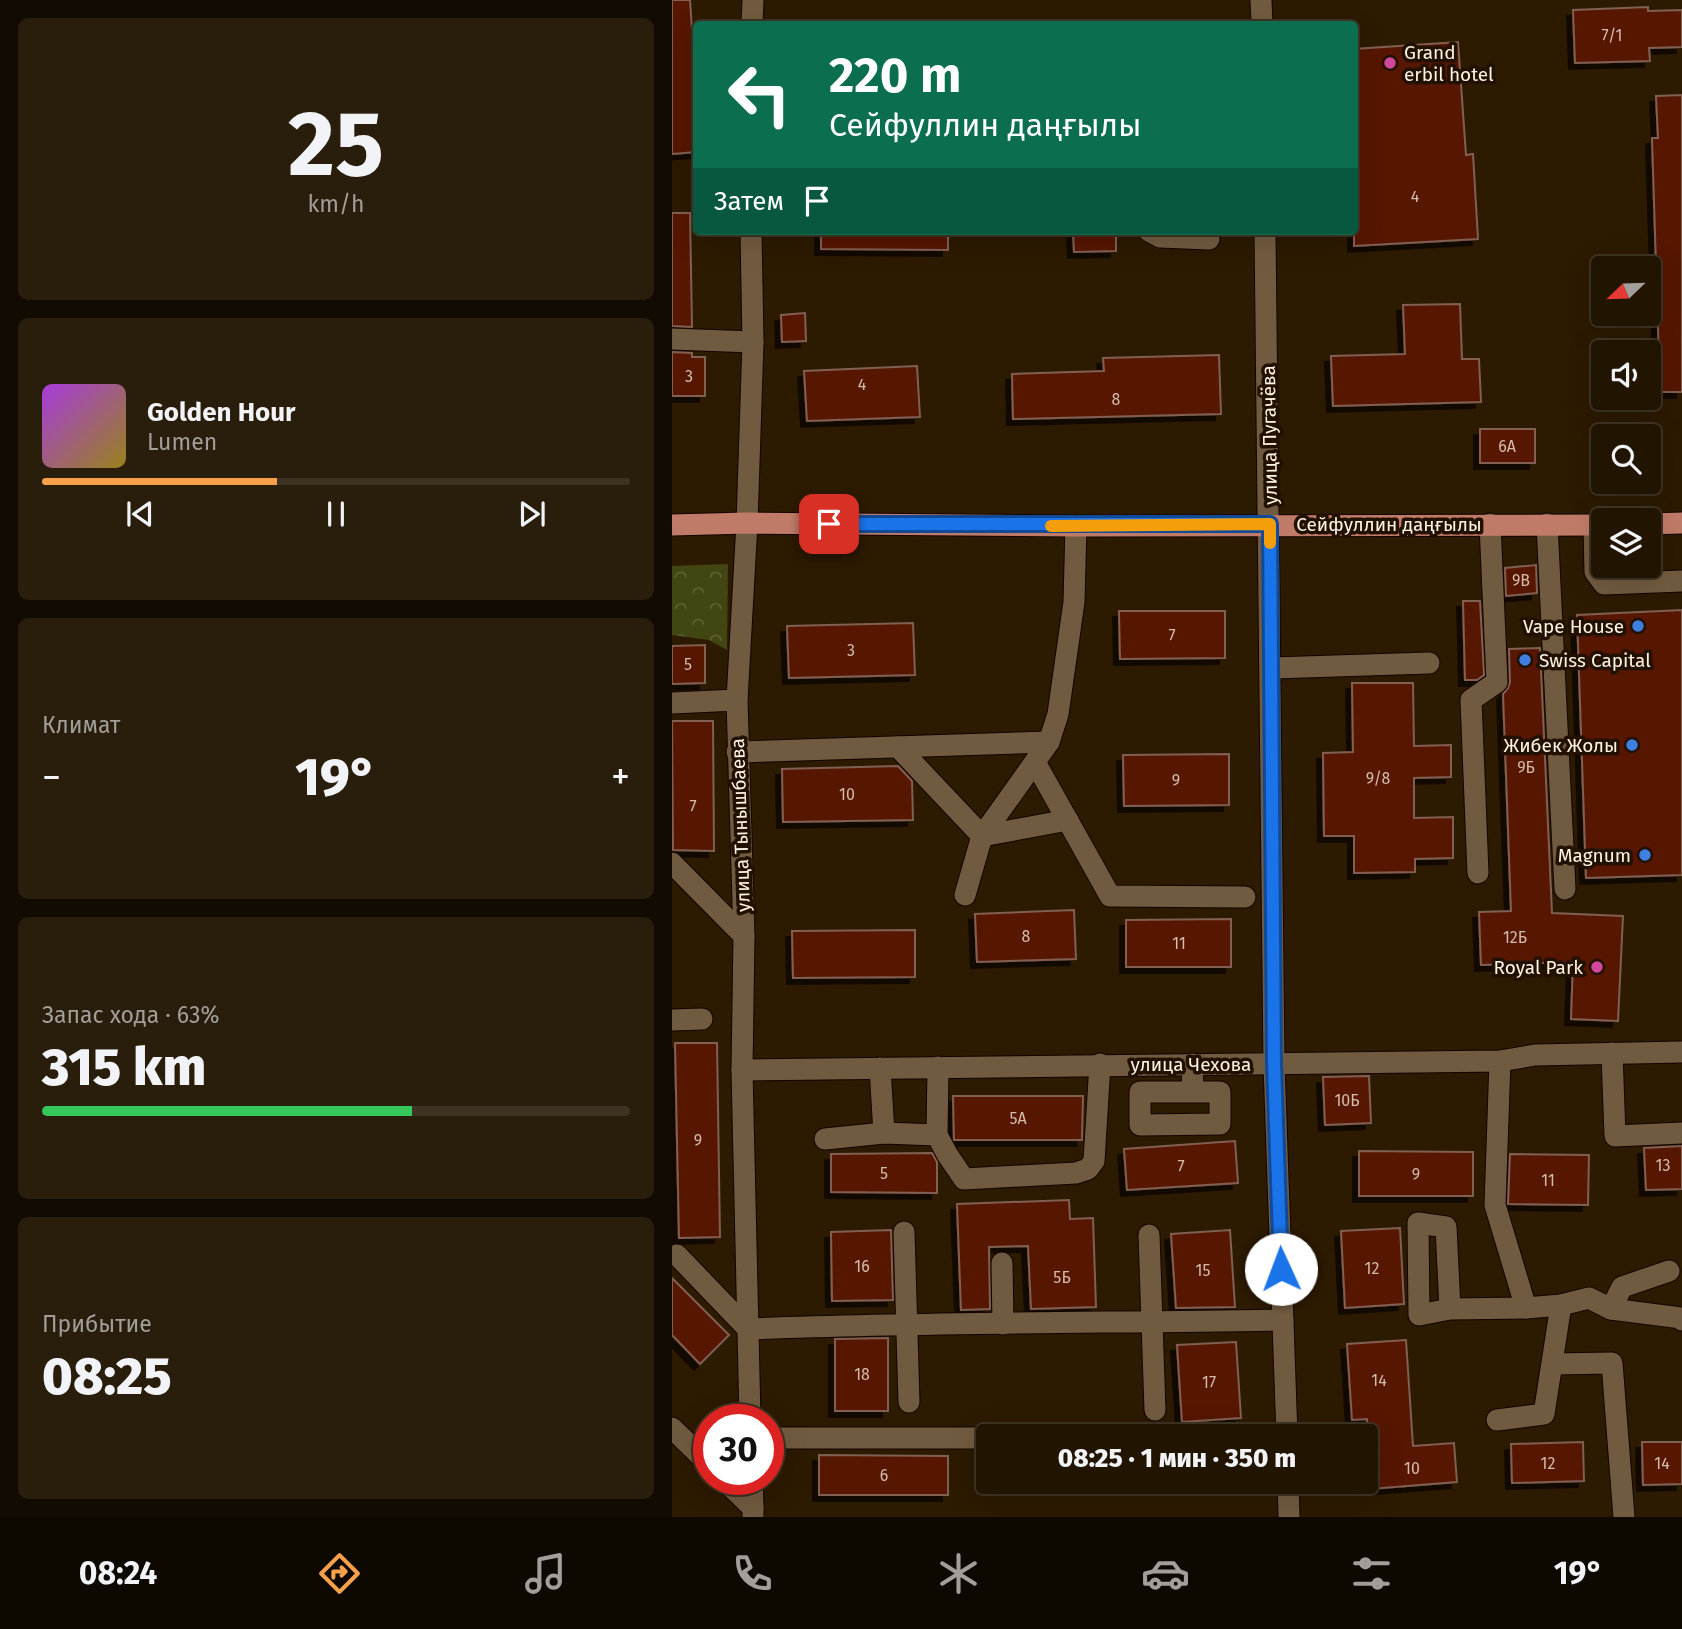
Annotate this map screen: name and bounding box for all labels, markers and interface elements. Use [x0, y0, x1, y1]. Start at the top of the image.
house number: 7/1 [1602, 26, 1622, 45]
place label: Grand erbil hotel [1404, 41, 1494, 86]
text: 220 m [829, 46, 961, 105]
icon: left [714, 49, 805, 140]
marker: Grand erbil hotel [1382, 55, 1398, 71]
text: 25 [288, 90, 384, 199]
text: Сейфуллин даңғылы [829, 106, 1142, 144]
icon: arrive [798, 182, 836, 220]
text: Затем [714, 186, 784, 217]
house number: 4 [1411, 187, 1420, 206]
text: km/h [308, 190, 364, 218]
north arrow [1591, 256, 1661, 326]
map controls [1591, 256, 1661, 578]
button: sound [1591, 340, 1661, 410]
street label: улица Пугачёва [1257, 365, 1282, 505]
house number: 3 [685, 367, 693, 386]
house number: 4 [858, 375, 867, 394]
house number: 8 [1112, 390, 1121, 409]
text: Golden Hour [147, 397, 295, 428]
button: search [1591, 424, 1661, 494]
text: Lumen [147, 428, 217, 456]
house number: 6А [1498, 437, 1517, 456]
pin [799, 494, 859, 554]
icon: previous [121, 495, 159, 533]
icon: pause [317, 495, 355, 533]
icon: next [513, 495, 551, 533]
icon: arrive [810, 505, 848, 543]
button: layers [1591, 508, 1661, 578]
street label: Сейфуллин даңғылы [1296, 513, 1482, 536]
house number: 9В [1512, 571, 1530, 590]
place label: Vape House [1523, 615, 1624, 638]
marker: Vape House [1630, 618, 1646, 634]
house number: 7 [1168, 626, 1176, 645]
house number: 3 [847, 641, 855, 660]
place label: Swiss Capital [1539, 649, 1651, 672]
marker: Swiss Capital [1517, 652, 1533, 668]
house number: 5 [684, 655, 692, 674]
text: Климат [42, 711, 120, 739]
place label: Жибек Жолы [1504, 734, 1618, 757]
marker: Жибек Жолы [1624, 737, 1640, 753]
street label: улица Тынышбаева [726, 738, 755, 912]
text: 19° [295, 746, 377, 809]
text: − [42, 754, 61, 800]
text: + [611, 754, 630, 800]
house number: 9Б [1517, 758, 1535, 777]
house number: 9/8 [1366, 769, 1390, 788]
house number: 9 [1172, 771, 1180, 790]
house number: 10 [839, 785, 855, 804]
house number: 7 [689, 797, 697, 816]
place label: Magnum [1558, 844, 1631, 867]
marker: Magnum [1637, 847, 1653, 863]
house number: 8 [1022, 927, 1031, 946]
house number: 12Б [1503, 928, 1527, 947]
house number: 11 [1172, 934, 1186, 953]
place label: Royal Park [1494, 956, 1583, 979]
marker: Royal Park [1589, 959, 1605, 975]
text: Запас хода · 63% [42, 1001, 219, 1029]
text: 315 km [42, 1036, 206, 1099]
street label: улица Чехова [1131, 1053, 1251, 1076]
house number: 10Б [1334, 1091, 1360, 1110]
house number: 5А [1009, 1109, 1027, 1128]
house number: 9 [694, 1131, 702, 1150]
house number: 13 [1656, 1156, 1670, 1175]
house number: 7 [1177, 1157, 1185, 1176]
house number: 5 [880, 1164, 888, 1183]
house number: 9 [1412, 1165, 1420, 1184]
house number: 11 [1541, 1171, 1555, 1190]
position arrow [1244, 1232, 1318, 1306]
house number: 16 [854, 1257, 870, 1276]
house number: 12 [1365, 1259, 1379, 1278]
house number: 15 [1196, 1261, 1210, 1280]
house number: 5Б [1053, 1268, 1071, 1287]
text: Прибытие [42, 1310, 152, 1338]
text: 08:25 [42, 1345, 172, 1408]
house number: 18 [854, 1365, 870, 1384]
house number: 14 [1371, 1371, 1387, 1390]
house number: 17 [1202, 1373, 1216, 1392]
speed limit sign: 30 [693, 1404, 784, 1495]
text: 08:25 · 1 мин · 350 m [1058, 1443, 1296, 1474]
house number: 12 [1541, 1454, 1555, 1473]
house number: 14 [1654, 1454, 1670, 1473]
house number: 10 [1404, 1459, 1420, 1478]
house number: 6 [880, 1466, 888, 1485]
icon: directions [315, 1549, 364, 1598]
icon: music [521, 1549, 570, 1598]
icon: phone [728, 1549, 777, 1598]
icon: climate [934, 1549, 983, 1598]
icon: car [1141, 1549, 1190, 1598]
icon: filters [1347, 1549, 1396, 1598]
text: 08:24 [79, 1554, 157, 1592]
text: 19° [1554, 1554, 1603, 1592]

